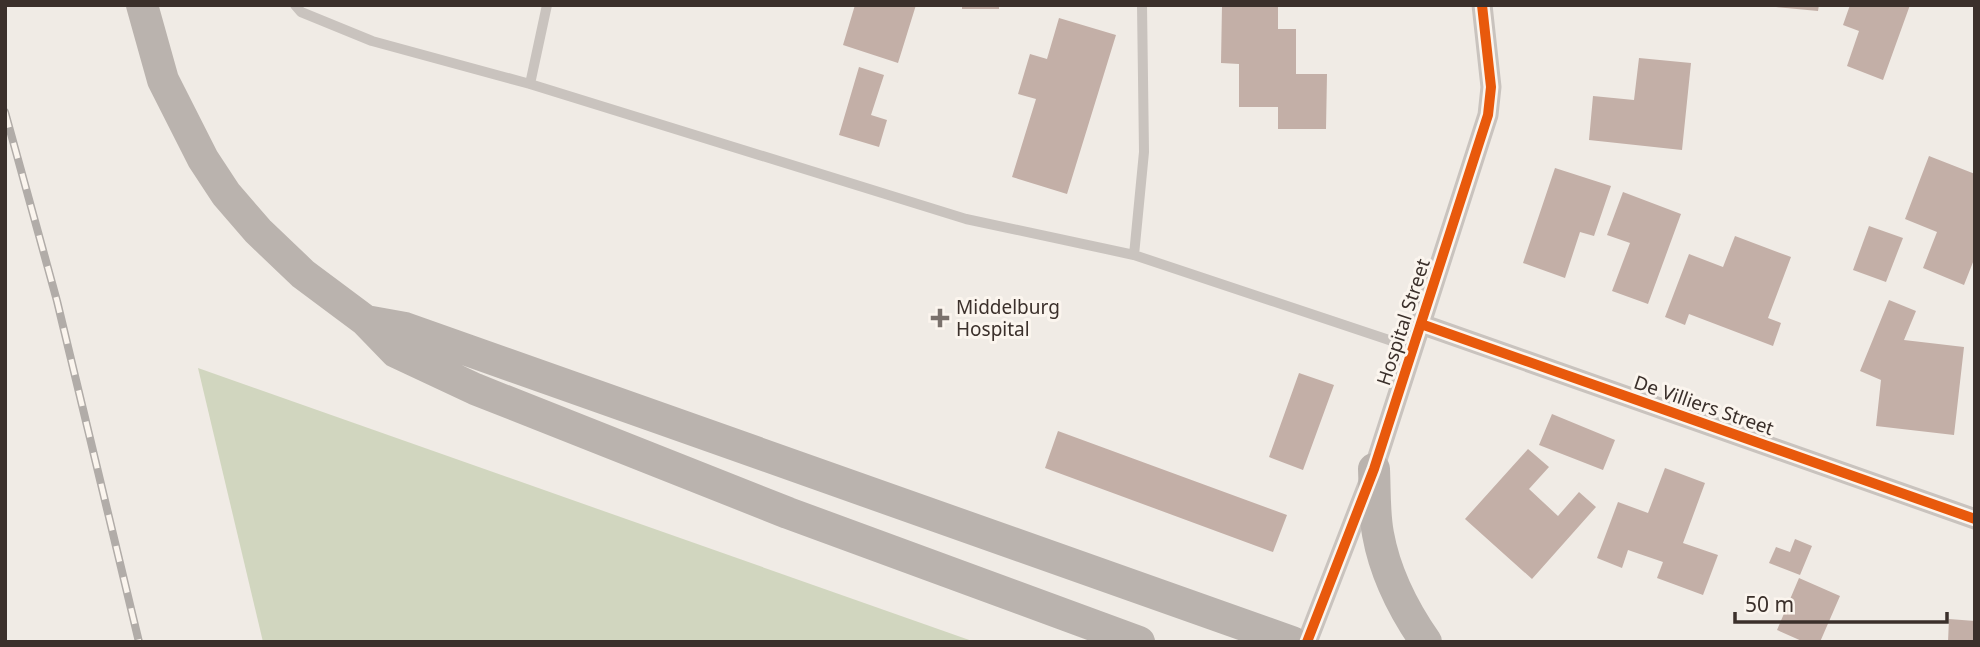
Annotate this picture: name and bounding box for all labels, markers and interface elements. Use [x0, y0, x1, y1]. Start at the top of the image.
street label: Hospital Street [1370, 255, 1436, 389]
place label: Middelburg Hospital [956, 294, 1060, 342]
marker: Middelburg Hospital [930, 308, 950, 328]
street label: De Villiers Street [1631, 369, 1777, 441]
scale bar [1735, 580, 1947, 624]
text: 50 m [1745, 590, 1794, 618]

